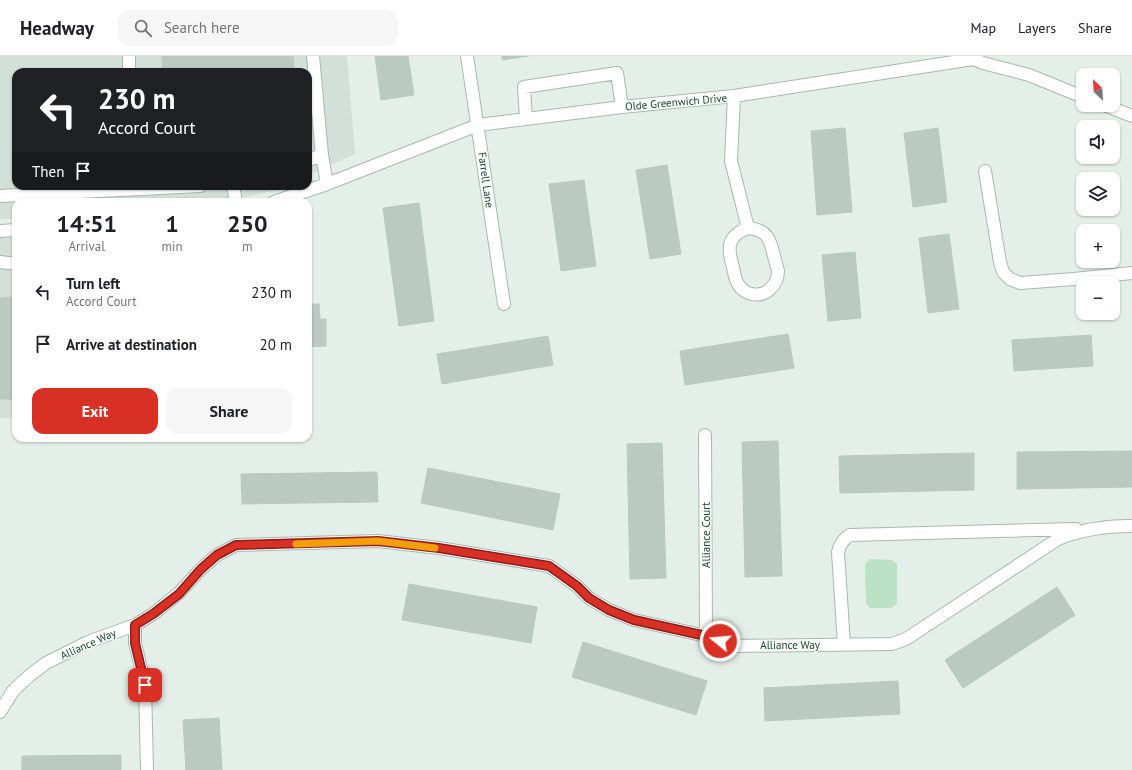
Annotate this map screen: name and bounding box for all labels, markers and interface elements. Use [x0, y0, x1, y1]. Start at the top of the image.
search box [118, 10, 398, 46]
text: Headway [20, 16, 94, 40]
icon: search [132, 17, 154, 39]
text: Search here [164, 18, 240, 37]
text: Map [970, 19, 996, 37]
text: Layers [1018, 19, 1056, 37]
text: Share [1078, 19, 1112, 37]
north arrow [1076, 68, 1120, 112]
map controls [1076, 68, 1120, 320]
text: 230 m [98, 80, 175, 117]
icon: left [32, 84, 84, 136]
street label: Olde Greenwich Drive [624, 91, 728, 113]
text: Accord Court [98, 116, 196, 139]
button: sound [1076, 120, 1120, 164]
street label: Farrell Lane [475, 151, 497, 209]
icon: arrive [72, 160, 94, 182]
text: Then [32, 162, 64, 181]
button: layers [1076, 172, 1120, 216]
text: 14:51 [56, 208, 117, 239]
text: 1 [165, 208, 179, 239]
text: 250 [227, 208, 268, 239]
button: + [1076, 224, 1120, 268]
text: Arrival [69, 238, 105, 255]
text: min [161, 238, 183, 255]
text: m [242, 238, 253, 255]
text: Turn left [66, 274, 120, 293]
button: − [1076, 276, 1120, 320]
icon: left [32, 281, 54, 303]
text: 230 m [251, 283, 292, 302]
text: Accord Court [66, 293, 137, 310]
icon: arrive [32, 333, 54, 355]
text: Arrive at destination [66, 335, 197, 354]
text: 20 m [259, 335, 292, 354]
button: Exit [32, 388, 158, 434]
button: Share [166, 388, 292, 434]
street label: Alliance Court [699, 502, 713, 568]
position arrow [699, 620, 741, 662]
street label: Alliance Way [58, 625, 119, 663]
street label: Alliance Way [760, 638, 821, 652]
pin [128, 668, 162, 702]
icon: arrive [134, 674, 156, 696]

